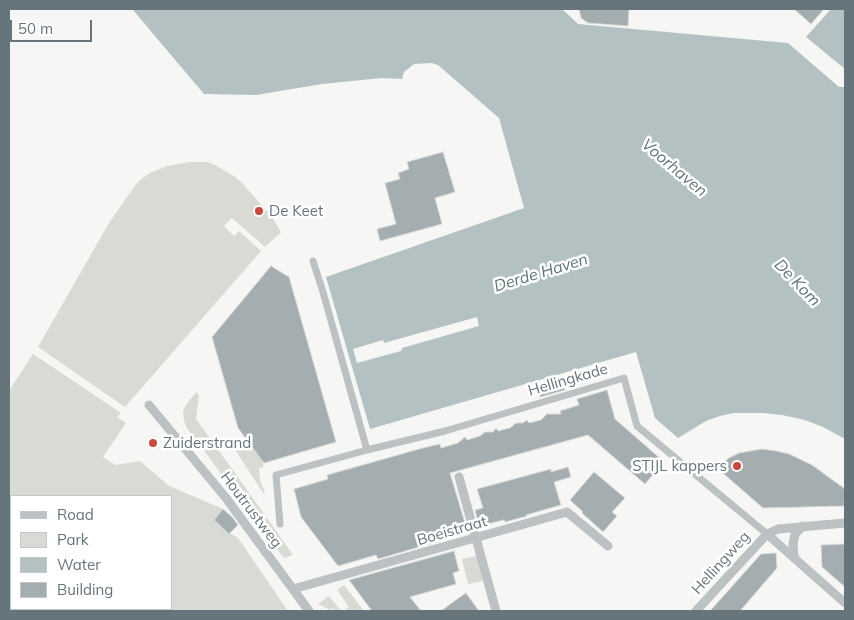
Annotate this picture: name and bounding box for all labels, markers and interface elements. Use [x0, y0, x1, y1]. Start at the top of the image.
scale bar [12, 10, 95, 42]
text: 50 m [18, 19, 53, 38]
water label: Voorhaven [637, 135, 711, 201]
place label: De Keet [269, 202, 323, 220]
marker: De Keet [253, 205, 265, 217]
water label: Derde Haven [492, 250, 590, 296]
water label: De Kom [770, 255, 824, 311]
street label: Hellingkade [526, 360, 610, 400]
place label: Zuiderstrand [163, 434, 251, 452]
marker: Zuiderstrand [147, 437, 159, 449]
place label: STIJL kappers [632, 457, 727, 475]
marker: STIJL kappers [731, 460, 743, 472]
street label: Houtrustweg [216, 468, 286, 552]
legend [10, 495, 172, 610]
text: Road [57, 505, 94, 524]
street label: Boeistraat [415, 512, 489, 550]
street label: Hellingweg [688, 528, 754, 598]
text: Park [57, 530, 89, 549]
text: Water [57, 555, 101, 574]
text: Building [57, 580, 113, 599]

